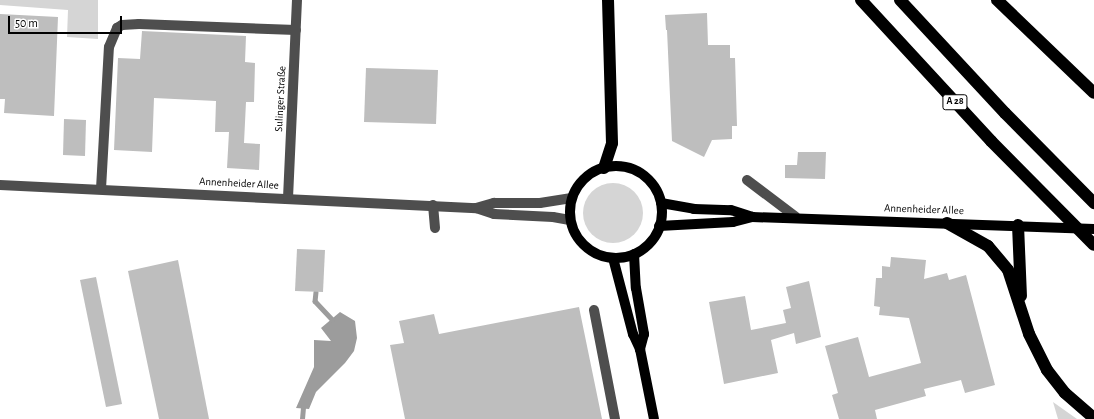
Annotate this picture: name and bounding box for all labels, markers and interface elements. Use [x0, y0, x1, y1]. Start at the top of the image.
scale bar [10, 8, 124, 34]
text: 50 m [15, 17, 38, 29]
street label: Sulinger Straße [273, 66, 289, 132]
road number: A 28 [942, 94, 968, 110]
street label: Annenheider Allee [199, 175, 279, 193]
street label: Annenheider Allee [884, 202, 964, 218]

